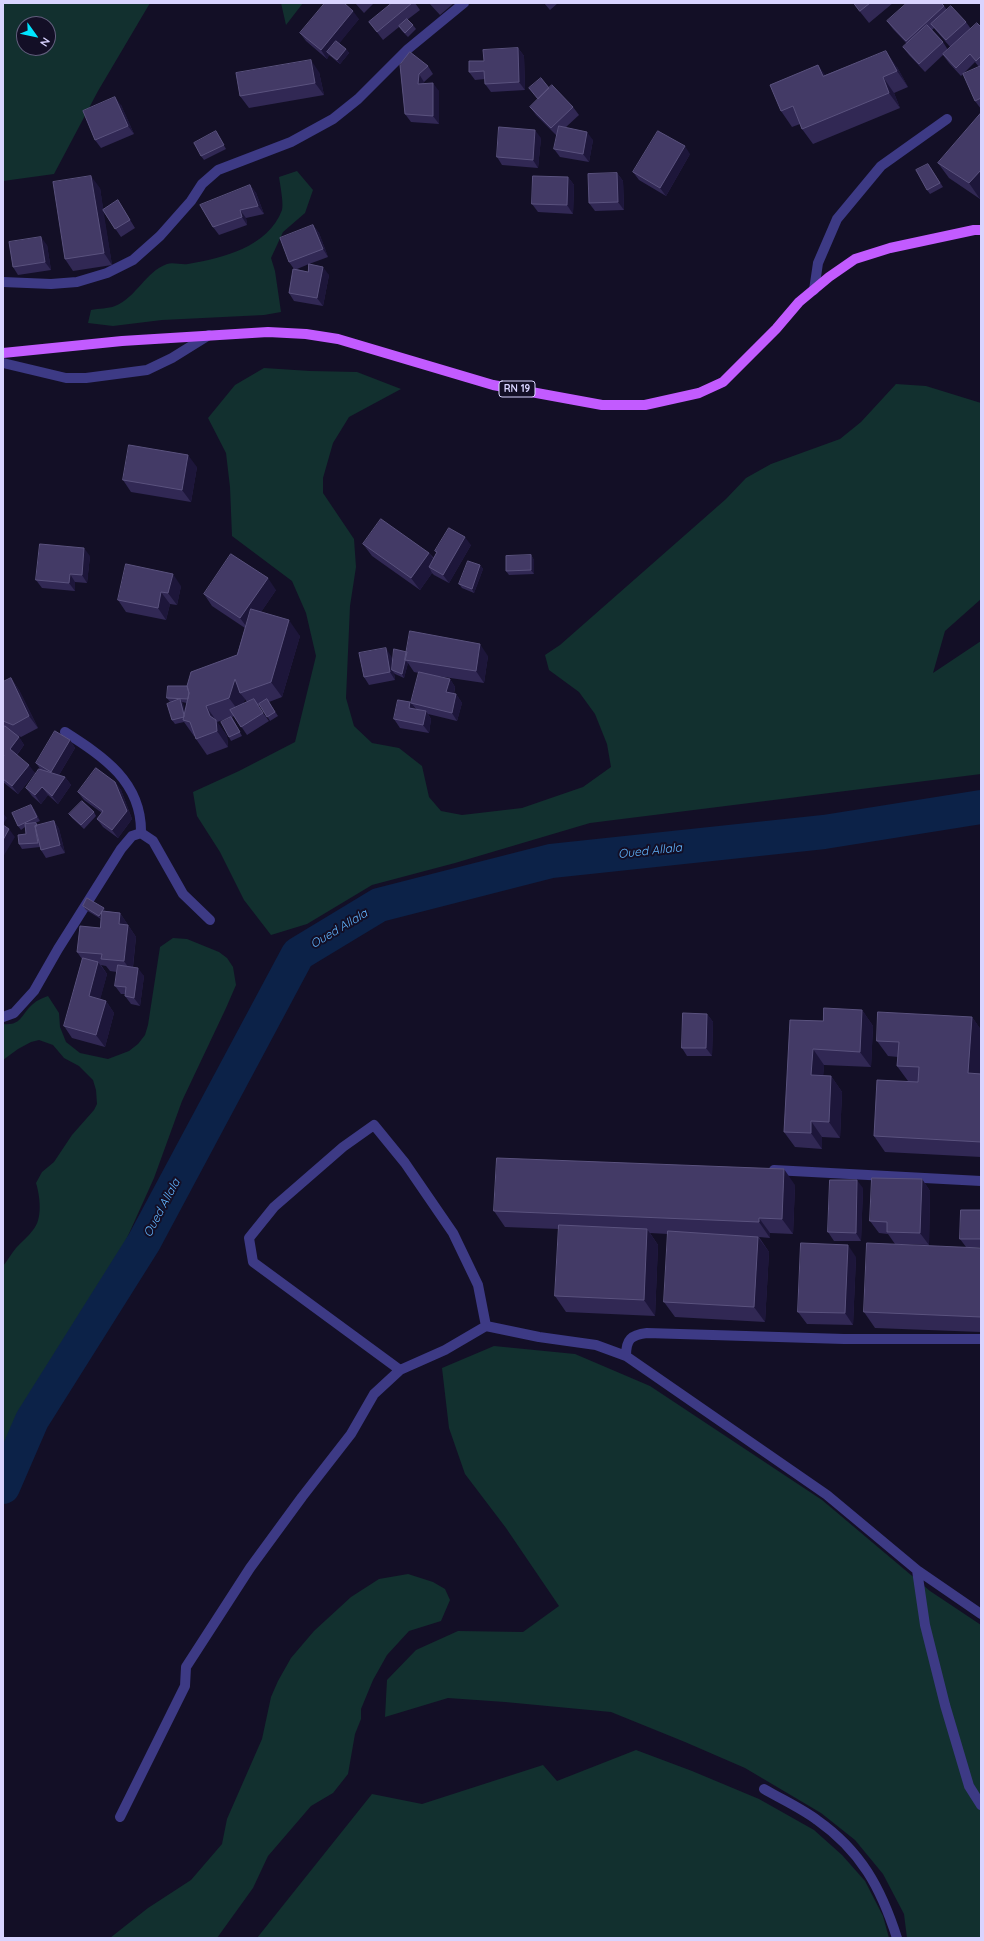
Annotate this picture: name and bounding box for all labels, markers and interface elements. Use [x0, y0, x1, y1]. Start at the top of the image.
north arrow [16, 16, 56, 56]
text: N [37, 35, 53, 49]
road number: RN 19 [499, 381, 535, 397]
water label: Oued Allala [617, 840, 683, 862]
water label: Oued Allala [308, 906, 370, 952]
water label: Oued Allala [141, 1176, 183, 1240]

